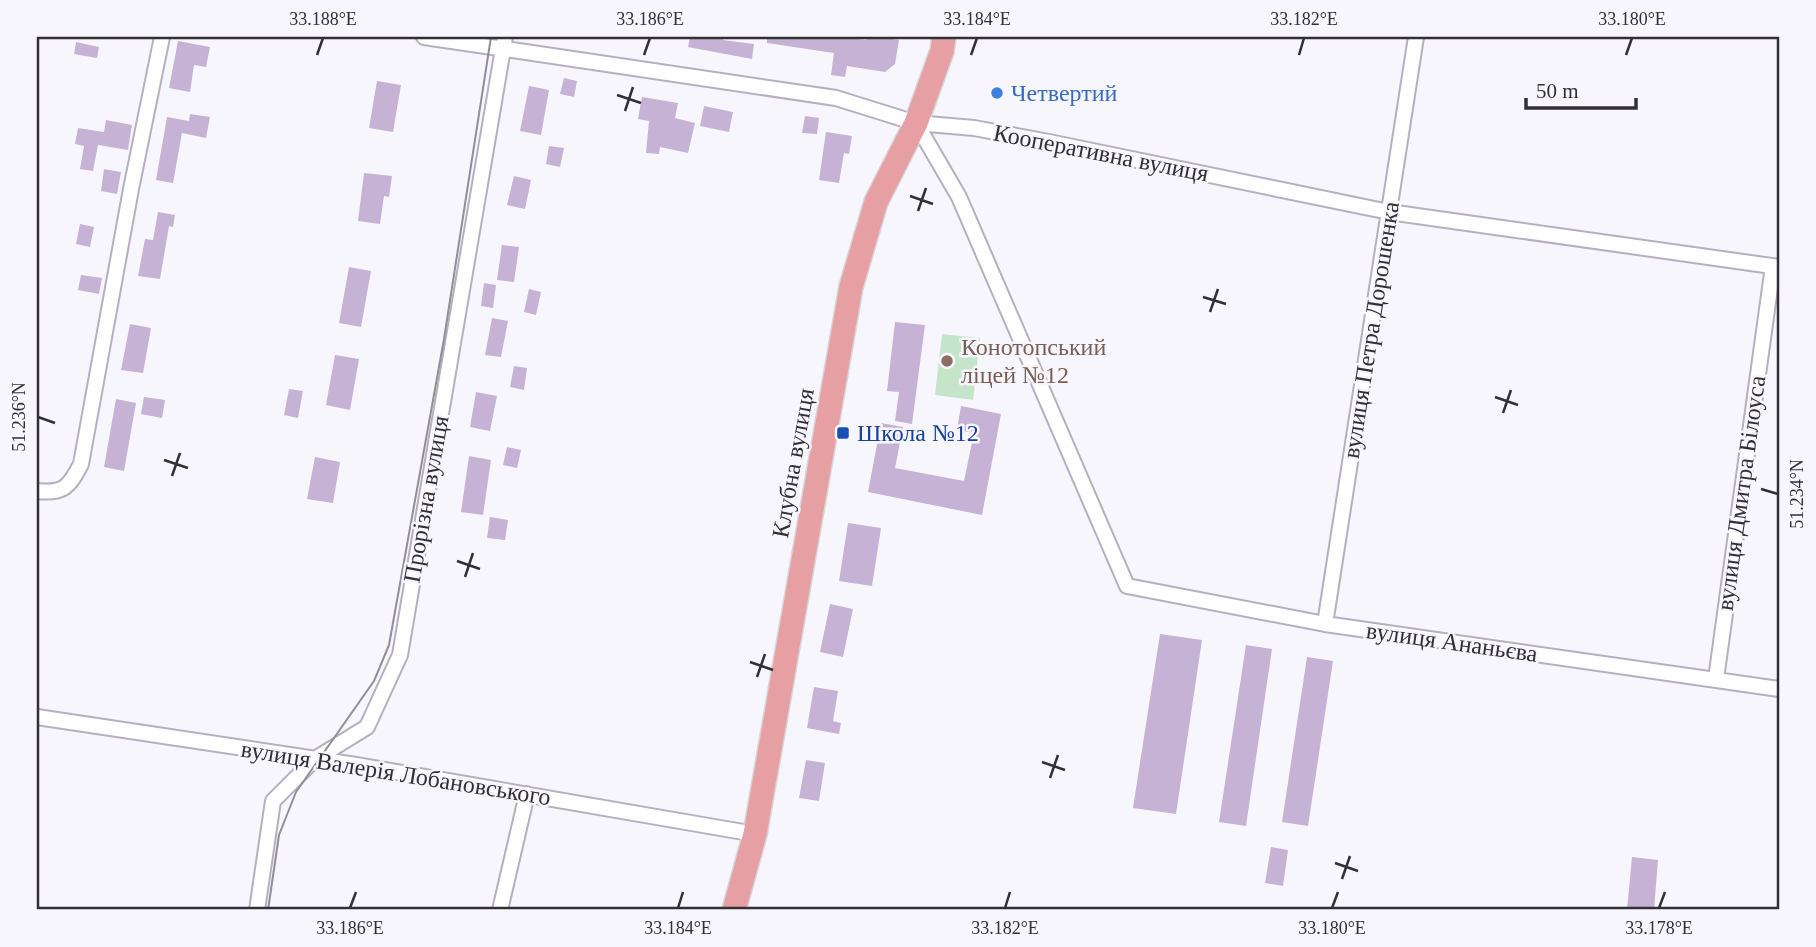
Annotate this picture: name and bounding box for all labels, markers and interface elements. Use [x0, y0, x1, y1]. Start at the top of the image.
text: 33.188°E [289, 9, 357, 29]
text: 33.186°E [616, 9, 684, 29]
text: 33.184°E [943, 9, 1011, 29]
text: 33.182°E [1270, 9, 1338, 29]
text: 33.180°E [1598, 9, 1666, 29]
scale bar [1526, 66, 1636, 110]
text: 50 m [1536, 79, 1579, 103]
place label: Четвертий [1011, 80, 1118, 106]
marker: Четвертий [989, 85, 1005, 101]
street label: Кооперативна вулиця [991, 119, 1211, 187]
street label: вулиця Петра Дорошенка [1338, 199, 1404, 460]
place label: Конотопський ліцей №12 [961, 334, 1106, 388]
marker: Конотопський ліцей №12 [939, 353, 955, 369]
street label: вулиця Дмитра Білоуса [1712, 373, 1770, 612]
text: 51.236°N [9, 382, 29, 452]
street label: Клубна вулиця [767, 386, 819, 540]
street label: Прорізна вулиця [399, 413, 453, 585]
place label: Школа №12 [857, 420, 979, 446]
marker: Школа №12 [835, 425, 851, 441]
text: 51.234°N [1787, 459, 1807, 529]
street label: вулиця Ананьєва [1365, 617, 1540, 667]
street label: вулиця Валерія Лобановського [239, 736, 553, 810]
text: 33.186°E [316, 918, 384, 938]
text: 33.184°E [644, 918, 712, 938]
text: 33.182°E [971, 918, 1039, 938]
text: 33.180°E [1298, 918, 1366, 938]
text: 33.178°E [1625, 918, 1693, 938]

